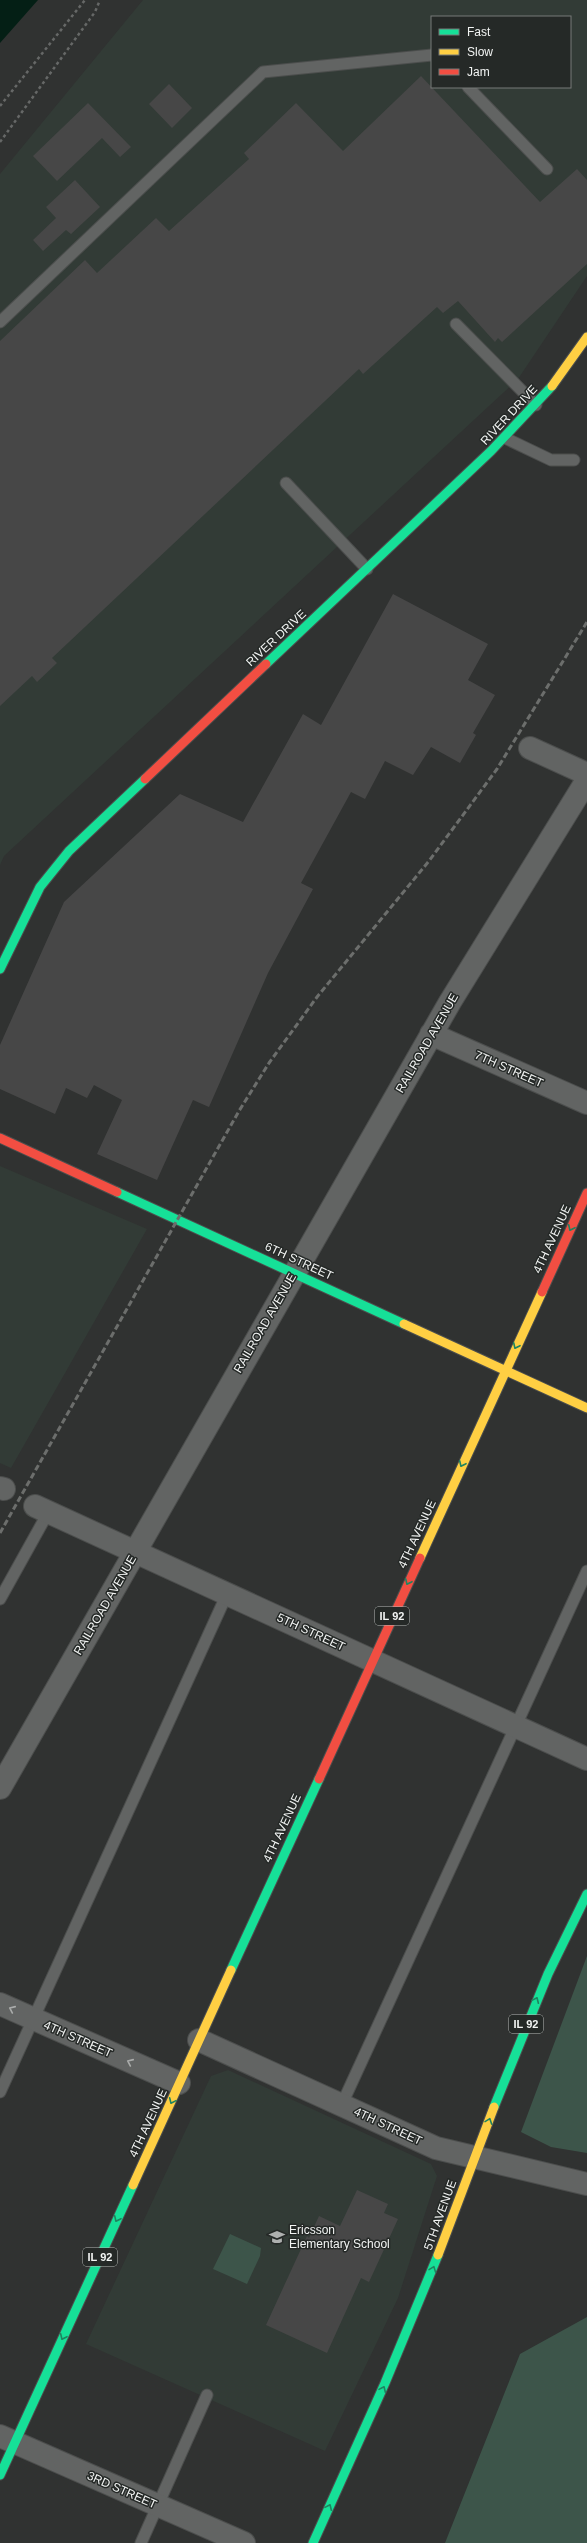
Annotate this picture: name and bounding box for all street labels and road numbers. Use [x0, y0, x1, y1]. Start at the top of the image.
street label: RIVER DRIVE [478, 382, 540, 448]
street label: RIVER DRIVE [243, 607, 309, 669]
street label: RAILROAD AVENUE [393, 991, 461, 1095]
street label: 7TH STREET [473, 1048, 546, 1091]
street label: 4TH AVENUE [530, 1203, 574, 1275]
street label: 6TH STREET [263, 1239, 336, 1283]
street label: RAILROAD AVENUE [231, 1271, 299, 1375]
street label: 4TH AVENUE [395, 1498, 439, 1570]
street label: RAILROAD AVENUE [71, 1553, 139, 1657]
road number: IL 92 [375, 1607, 409, 1625]
street label: 5TH STREET [275, 1610, 348, 1654]
street label: 4TH AVENUE [260, 1792, 304, 1864]
road number: IL 92 [509, 2015, 543, 2033]
street label: 4TH STREET [42, 2018, 115, 2061]
street label: 4TH AVENUE [126, 2087, 170, 2159]
street label: 4TH STREET [352, 2104, 425, 2148]
street label: 5TH AVENUE [421, 2178, 459, 2252]
road number: IL 92 [83, 2248, 117, 2266]
street label: 3RD STREET [85, 2468, 160, 2512]

